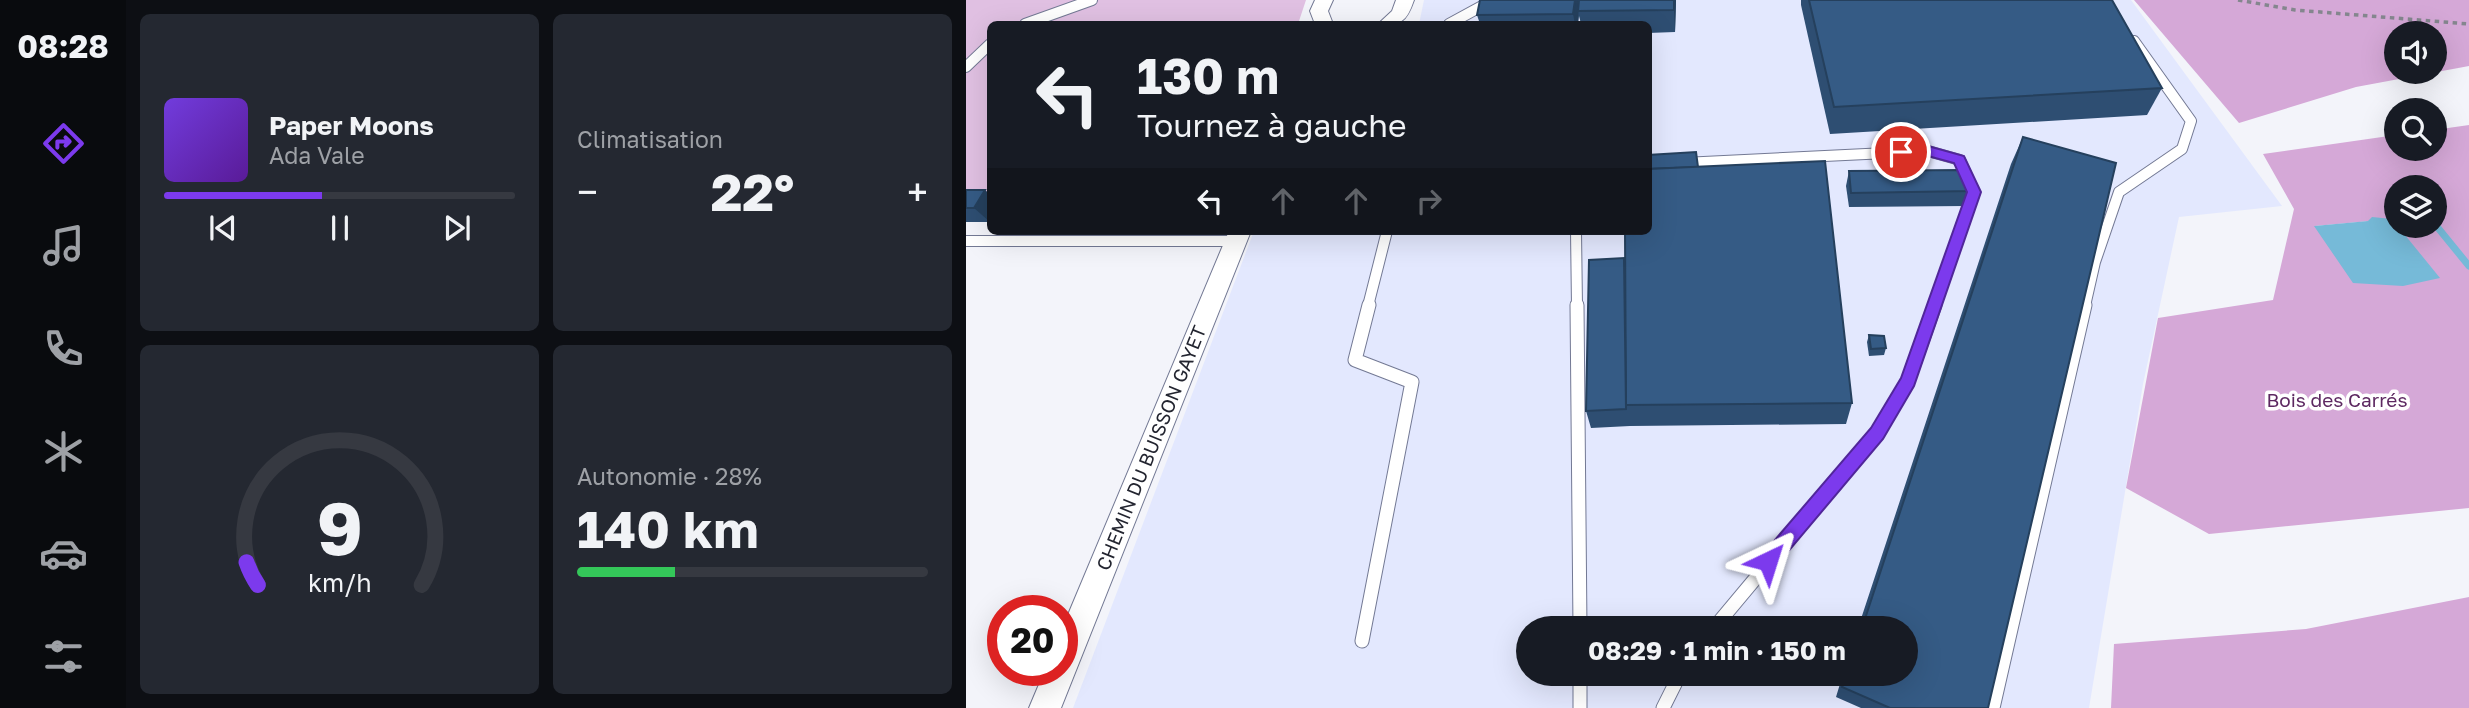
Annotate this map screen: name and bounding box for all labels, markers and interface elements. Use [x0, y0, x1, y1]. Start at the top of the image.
map controls [2384, 21, 2447, 238]
button: sound [2384, 21, 2447, 84]
text: 08:28 [17, 27, 109, 65]
text: 130 m [1137, 46, 1279, 105]
icon: left [1022, 49, 1113, 140]
button: search [2384, 98, 2447, 161]
text: Tournez à gauche [1137, 106, 1406, 144]
text: Paper Moons [269, 110, 434, 141]
icon: directions [39, 119, 88, 168]
pin [1871, 122, 1931, 182]
text: Climatisation [577, 125, 723, 153]
icon: arrive [1882, 133, 1920, 171]
text: Ada Vale [269, 141, 365, 169]
text: 22° [711, 160, 794, 222]
text: − [577, 169, 598, 214]
text: + [907, 169, 928, 214]
button: layers [2384, 175, 2447, 238]
icon: left [1191, 182, 1229, 220]
icon: ahead [1264, 182, 1302, 220]
icon: ahead [1337, 182, 1375, 220]
icon: right [1410, 182, 1448, 220]
icon: previous [204, 209, 242, 247]
icon: pause [321, 209, 359, 247]
icon: next [438, 209, 476, 247]
icon: music [39, 221, 88, 270]
street label: CHEMIN DU BUISSON GAYET [1091, 322, 1210, 574]
icon: phone [39, 324, 88, 373]
park label: Bois des Carrés [2267, 388, 2407, 411]
icon: climate [39, 427, 88, 476]
text: Autonomie · 28% [577, 462, 762, 490]
text: 9 [316, 485, 363, 572]
text: 140 km [577, 497, 759, 559]
position arrow [1731, 524, 1805, 598]
icon: car [39, 529, 88, 578]
text: km/h [308, 567, 371, 598]
speed limit sign: 20 [987, 595, 1078, 686]
icon: filters [39, 632, 88, 681]
text: 08:29 · 1 min · 150 m [1588, 635, 1846, 666]

